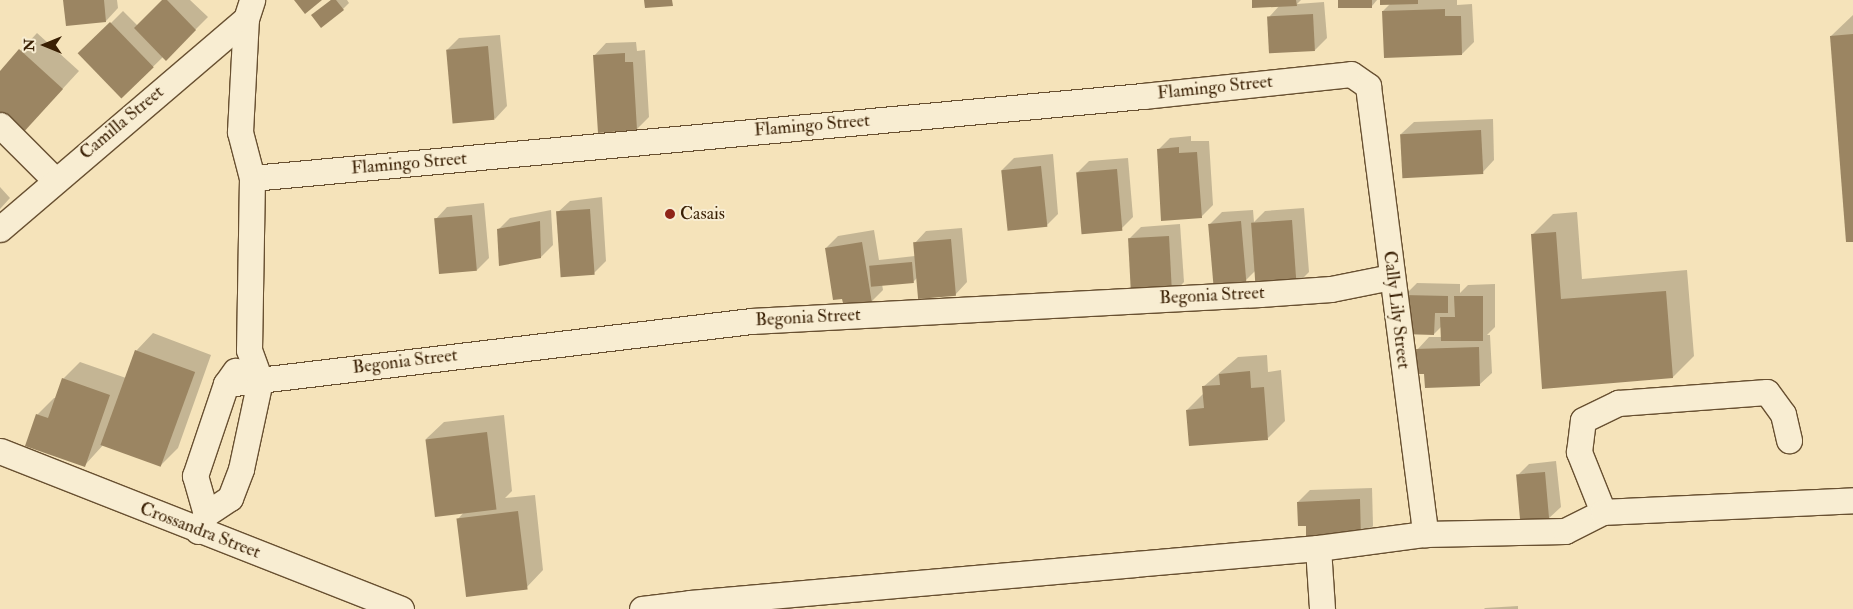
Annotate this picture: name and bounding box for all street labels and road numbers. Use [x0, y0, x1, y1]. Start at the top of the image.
street label: Flamingo Street [1156, 71, 1274, 105]
street label: Camilla Street [76, 82, 168, 164]
street label: Flamingo Street [753, 110, 871, 142]
street label: Flamingo Street [350, 148, 468, 180]
street label: Cally Lily Street [1378, 250, 1414, 370]
street label: Begonia Street [1159, 282, 1265, 310]
street label: Begonia Street [755, 304, 861, 332]
street label: Begonia Street [351, 345, 459, 379]
street label: Crossandra Street [137, 498, 263, 564]

